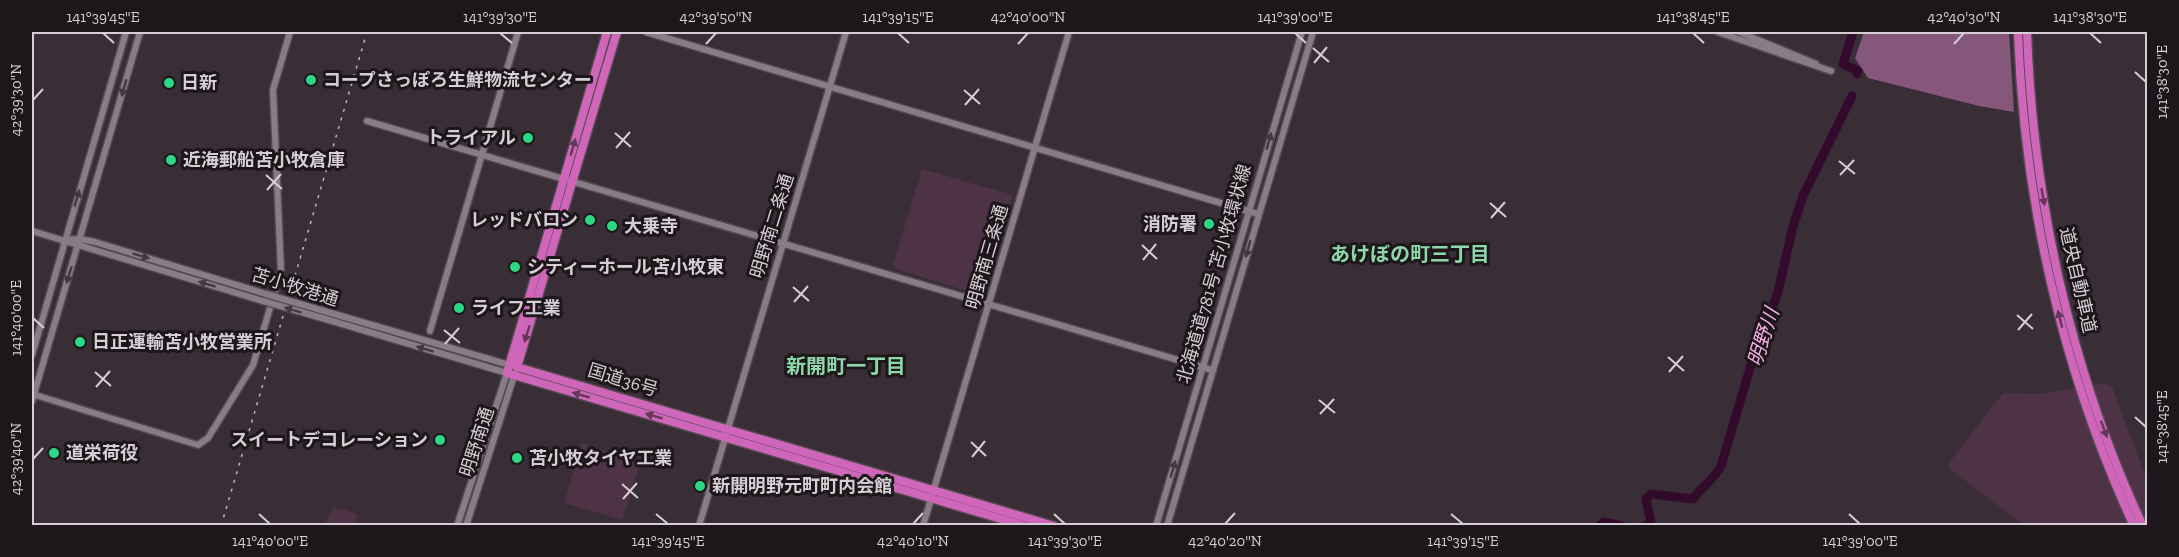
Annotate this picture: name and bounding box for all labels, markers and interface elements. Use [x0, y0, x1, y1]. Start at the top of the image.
text: 141°39'45"E [66, 8, 140, 26]
text: 141°39'30"E [463, 8, 537, 26]
text: 42°39'50"N [680, 8, 752, 26]
text: 141°39'15"E [862, 8, 934, 26]
text: 42°40'00"N [991, 8, 1065, 26]
text: 141°39'00"E [1257, 8, 1333, 26]
text: 141°38'45"E [1656, 8, 1730, 26]
text: 42°40'30"N [1927, 8, 2001, 26]
text: 141°38'30"E [2053, 8, 2127, 26]
text: 141°38'30"E [2153, 45, 2171, 119]
text: 42°39'30"N [7, 64, 25, 136]
place label: コープさっぽろ生鮮物流センター [323, 69, 592, 91]
place label: 日新 [181, 72, 217, 94]
marker: コープさっぽろ生鮮物流センター [304, 73, 318, 87]
marker: 日新 [162, 76, 176, 90]
one-way arrow [119, 79, 128, 97]
place label: トライアル [426, 127, 516, 149]
marker: トライアル [521, 131, 535, 145]
one-way arrow [1265, 132, 1274, 150]
one-way arrow [569, 138, 578, 156]
place label: 近海郵船苫小牧倉庫 [183, 149, 345, 171]
marker: 近海郵船苫小牧倉庫 [164, 153, 178, 167]
street label: 北海道道781号 苫小牧環状線 [1172, 162, 1256, 386]
street label: 明野南二条通 [746, 171, 798, 281]
one-way arrow [2039, 188, 2048, 207]
one-way arrow [73, 189, 82, 207]
street label: 明野南三条通 [962, 202, 1012, 312]
place label: レッドバロン [470, 209, 578, 231]
marker: レッドバロン [583, 213, 597, 227]
place label: 消防署 [1143, 213, 1197, 235]
place label: 大乗寺 [624, 215, 678, 237]
marker: 消防署 [1202, 217, 1216, 231]
marker: 大乗寺 [605, 219, 619, 233]
street label: 道央自動車道 [2055, 225, 2101, 335]
one-way arrow [1243, 240, 1252, 258]
district label: あけぼの町三丁目 [1330, 242, 1490, 266]
one-way arrow [133, 252, 151, 261]
place label: シティーホール苫小牧東 [527, 256, 724, 278]
marker: シティーホール苫小牧東 [508, 260, 522, 274]
street label: 苫小牧港通 [249, 263, 341, 311]
one-way arrow [64, 266, 73, 284]
one-way arrow [198, 279, 216, 288]
text: 141°40'00"E [7, 280, 25, 356]
place label: ライフ工業 [471, 297, 561, 319]
marker: ライフ工業 [452, 301, 466, 315]
water label: 明野川 [1742, 303, 1784, 369]
one-way arrow [284, 305, 302, 314]
one-way arrow [2054, 310, 2064, 328]
one-way arrow [522, 325, 531, 343]
place label: 日正運輸苫小牧営業所 [92, 331, 272, 353]
marker: 日正運輸苫小牧営業所 [73, 335, 87, 349]
one-way arrow [416, 344, 434, 353]
district label: 新開町一丁目 [786, 354, 906, 378]
street label: 国道36号 [585, 359, 661, 401]
one-way arrow [572, 390, 590, 399]
text: 141°38'45"E [2153, 390, 2171, 464]
street label: 明野南通 [455, 404, 499, 480]
one-way arrow [645, 411, 663, 420]
one-way arrow [2100, 420, 2109, 438]
text: 42°39'40"N [7, 423, 25, 495]
place label: スイートデコレーション [230, 429, 428, 451]
marker: スイートデコレーション [433, 433, 447, 447]
place label: 道栄荷役 [66, 442, 138, 464]
marker: 道栄荷役 [47, 446, 61, 460]
place label: 苫小牧タイヤ工業 [529, 447, 672, 469]
marker: 苫小牧タイヤ工業 [510, 451, 524, 465]
one-way arrow [1169, 460, 1178, 478]
place label: 新開明野元町町内会館 [712, 475, 892, 497]
marker: 新開明野元町町内会館 [693, 479, 707, 493]
text: 141°40'00"E [232, 532, 308, 550]
text: 141°39'45"E [631, 532, 705, 550]
text: 42°40'10"N [877, 532, 949, 550]
text: 141°39'30"E [1028, 532, 1102, 550]
text: 42°40'20"N [1188, 532, 1262, 550]
text: 141°39'15"E [1427, 532, 1499, 550]
text: 141°39'00"E [1822, 532, 1898, 550]

